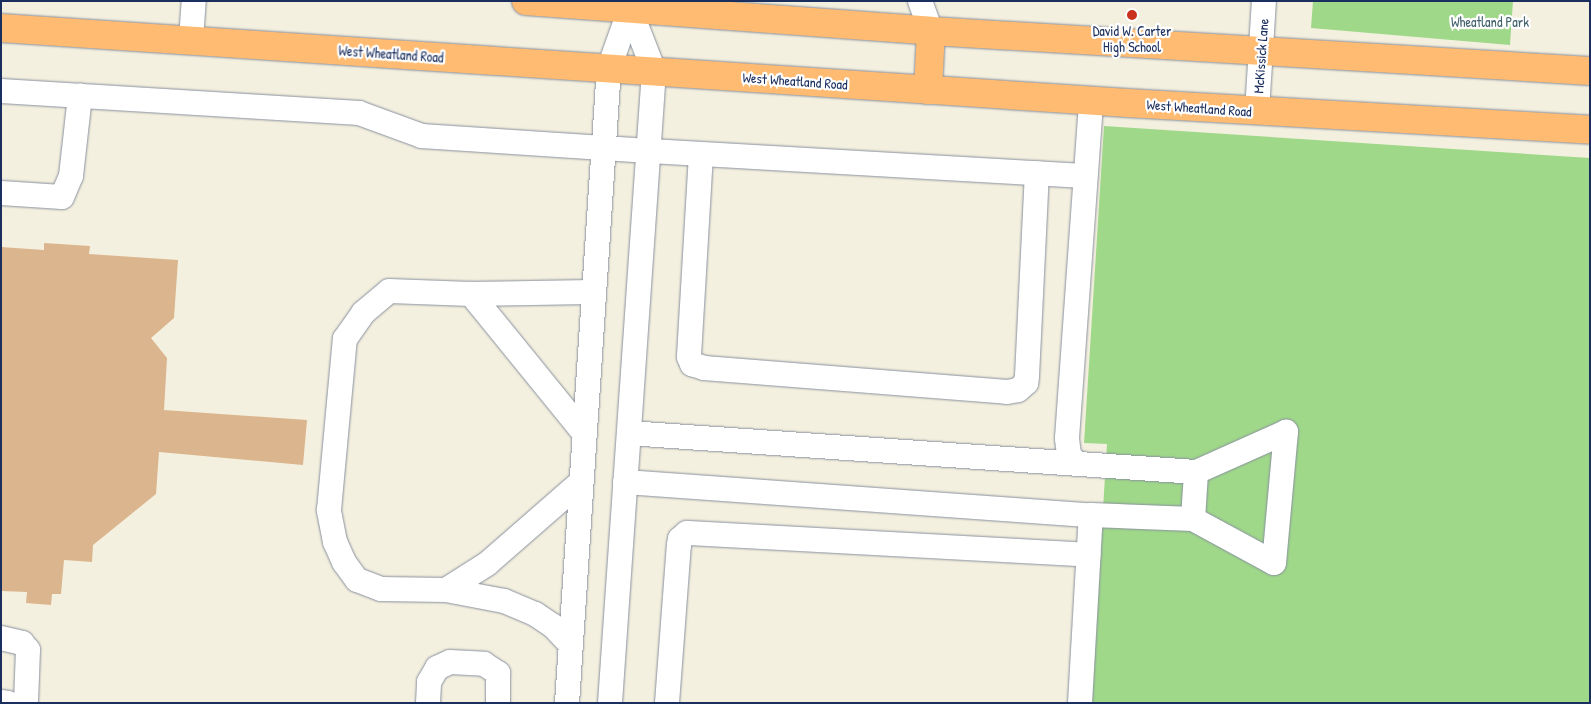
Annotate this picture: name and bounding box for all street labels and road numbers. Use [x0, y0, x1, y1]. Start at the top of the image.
street label: McKissick Lane [1250, 18, 1272, 94]
street label: West Wheatland Road [338, 42, 444, 66]
street label: West Wheatland Road [742, 69, 848, 93]
street label: West Wheatland Road [1146, 96, 1252, 120]

